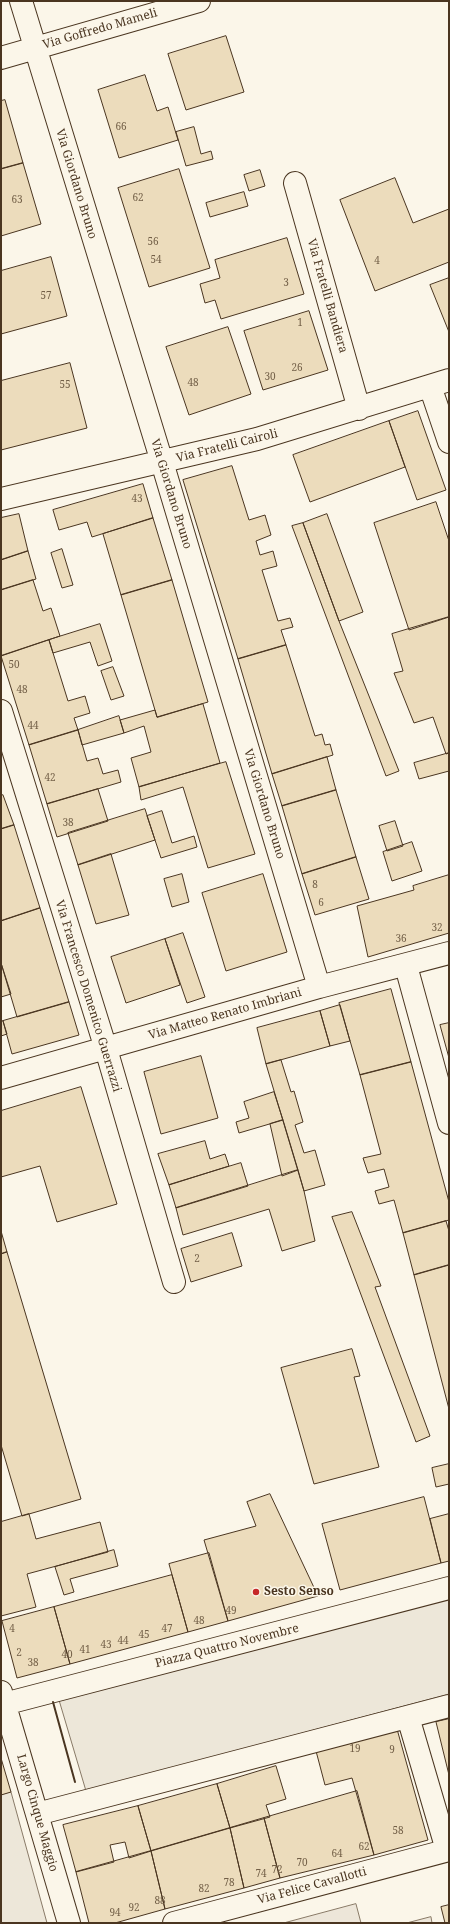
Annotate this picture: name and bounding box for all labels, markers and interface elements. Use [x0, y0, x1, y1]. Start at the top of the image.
street label: Via Goffredo Mameli [41, 6, 159, 52]
house number: 66 [115, 121, 127, 133]
street label: Via Giordano Bruno [52, 127, 100, 241]
house number: 62 [132, 192, 144, 204]
house number: 63 [11, 194, 23, 206]
house number: 56 [147, 236, 159, 248]
street label: Via Fratelli Bandiera [304, 237, 350, 355]
house number: 54 [150, 254, 162, 266]
house number: 4 [374, 255, 380, 267]
house number: 3 [283, 277, 289, 289]
house number: 57 [40, 290, 52, 302]
house number: 1 [297, 317, 303, 329]
house number: 26 [291, 362, 303, 374]
house number: 30 [264, 371, 276, 383]
house number: 48 [187, 377, 199, 389]
house number: 55 [59, 379, 71, 391]
street label: Via Fratelli Cairoli [175, 426, 279, 466]
street label: Via Giordano Bruno [147, 437, 195, 551]
house number: 43 [131, 493, 143, 505]
house number: 50 [8, 659, 20, 671]
house number: 48 [16, 684, 28, 696]
house number: 44 [27, 720, 39, 732]
street label: Via Giordano Bruno [240, 747, 288, 861]
house number: 42 [44, 772, 56, 784]
house number: 38 [62, 817, 74, 829]
house number: 8 [312, 879, 318, 891]
house number: 6 [318, 897, 324, 909]
street label: Via Francesco Domenico Guerrazzi [52, 898, 124, 1094]
house number: 32 [431, 922, 443, 934]
house number: 36 [395, 933, 407, 945]
street label: Via Matteo Renato Imbriani [147, 985, 303, 1043]
house number: 2 [194, 1253, 200, 1265]
place label: Sesto Senso [264, 1585, 334, 1599]
marker: Sesto Senso [251, 1587, 261, 1597]
house number: 49 [225, 1605, 237, 1617]
house number: 48 [193, 1615, 205, 1627]
street label: Piazza Quattro Novembre [154, 1621, 300, 1671]
house number: 4 [9, 1623, 15, 1635]
house number: 47 [161, 1623, 173, 1635]
house number: 45 [138, 1629, 150, 1641]
house number: 44 [117, 1635, 129, 1647]
house number: 43 [100, 1639, 112, 1651]
house number: 41 [79, 1644, 91, 1656]
house number: 2 [16, 1647, 22, 1659]
house number: 40 [61, 1649, 73, 1661]
house number: 38 [27, 1657, 39, 1669]
house number: 19 [349, 1743, 361, 1755]
house number: 9 [389, 1744, 395, 1756]
street label: Largo Cinque Maggio [13, 1753, 61, 1873]
house number: 58 [392, 1825, 404, 1837]
house number: 62 [358, 1841, 370, 1853]
house number: 64 [331, 1848, 343, 1860]
house number: 70 [296, 1857, 308, 1869]
house number: 72 [271, 1864, 283, 1876]
street label: Via Felice Cavallotti [256, 1865, 368, 1907]
house number: 74 [255, 1868, 267, 1880]
house number: 78 [223, 1877, 235, 1889]
house number: 82 [198, 1883, 210, 1895]
house number: 88 [154, 1895, 166, 1907]
house number: 92 [128, 1902, 140, 1914]
house number: 94 [109, 1907, 121, 1919]

